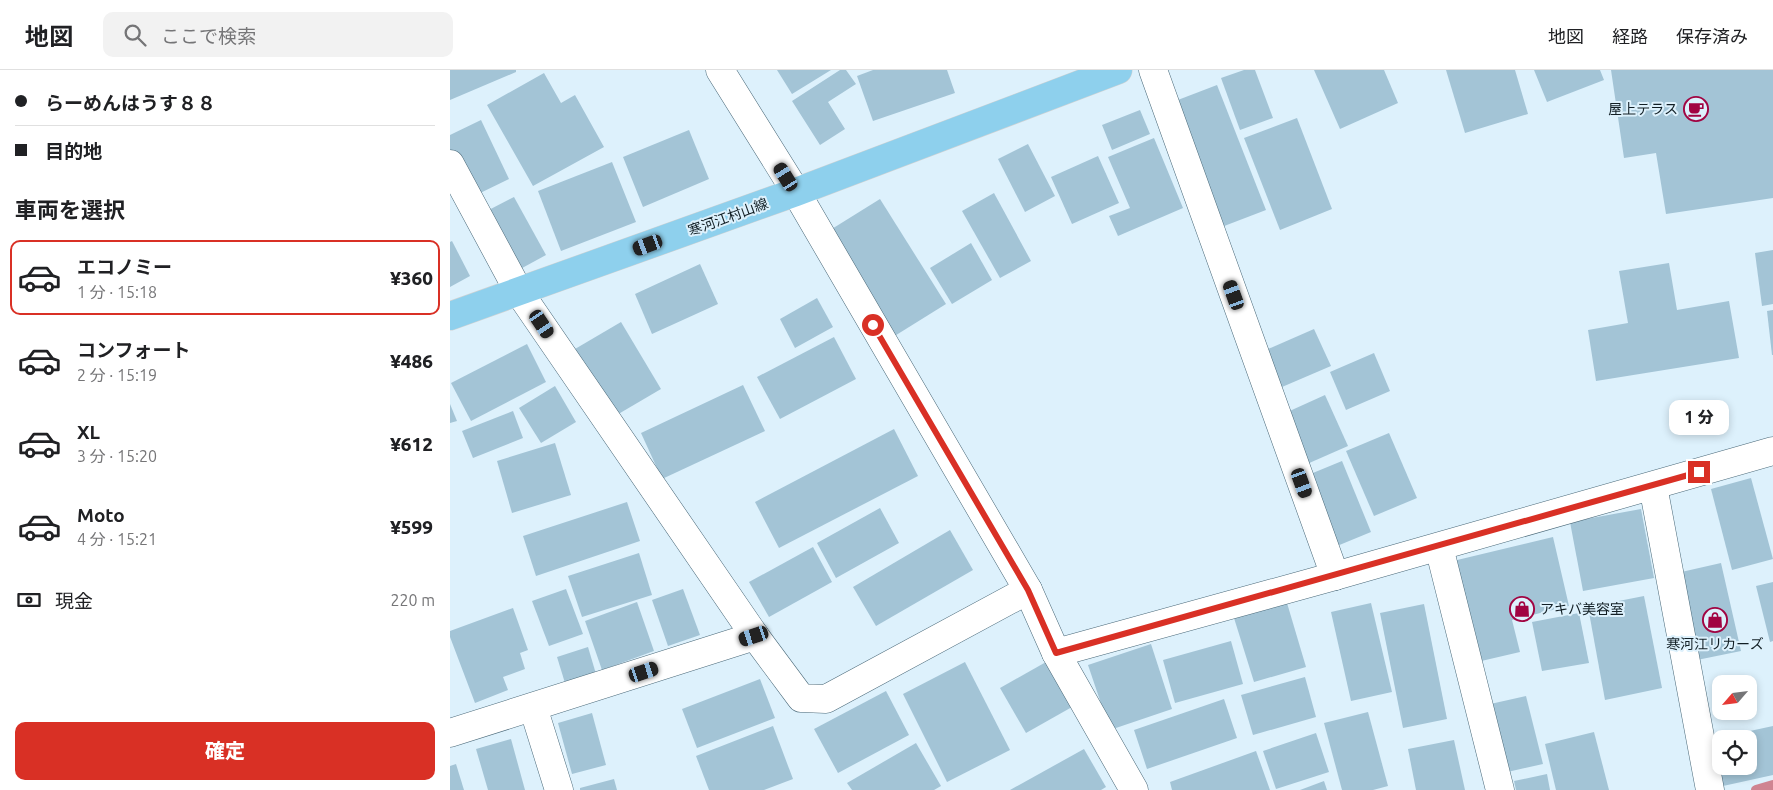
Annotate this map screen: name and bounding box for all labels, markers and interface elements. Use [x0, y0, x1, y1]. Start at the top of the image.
search box [103, 12, 453, 57]
icon: search [121, 21, 149, 49]
text: 地図 [25, 23, 73, 50]
text: ここで検索 [161, 25, 256, 47]
text: 地図 [1548, 26, 1584, 46]
text: 経路 [1612, 26, 1648, 46]
text: 保存済み [1676, 26, 1748, 46]
text: らーめんはうす８８ [45, 92, 216, 114]
cafe icon: 屋上テラス [1683, 96, 1709, 122]
place label: 屋上テラス [1608, 101, 1678, 117]
text: 目的地 [45, 140, 102, 162]
car [771, 160, 800, 194]
street label: 寒河江村山線 [686, 195, 770, 239]
text: 車両を選択 [15, 197, 125, 222]
car [631, 233, 664, 257]
icon: car [17, 255, 62, 300]
text: エコノミー [77, 256, 172, 278]
text: ¥360 [390, 267, 433, 289]
car [1221, 278, 1246, 312]
text: 1 分 · 15:18 [77, 283, 157, 301]
car [527, 307, 556, 341]
route start [862, 314, 884, 336]
icon: car [17, 338, 62, 383]
text: コンフォート [77, 339, 190, 361]
text: ¥486 [390, 350, 433, 372]
text: 2 分 · 15:19 [77, 366, 157, 384]
callout: 1 分 [1669, 400, 1729, 434]
text: 1 分 [1685, 408, 1713, 426]
icon: car [17, 421, 62, 466]
text: XL [77, 421, 100, 443]
text: ¥612 [390, 433, 433, 455]
text: 3 分 · 15:20 [77, 447, 157, 465]
route end [1688, 461, 1710, 483]
car [1289, 466, 1314, 500]
icon: car [17, 504, 62, 549]
text: Moto [77, 504, 125, 526]
text: ¥599 [390, 516, 433, 538]
text: 4 分 · 15:21 [77, 530, 157, 548]
icon: cash [15, 586, 43, 614]
text: 現金 [55, 590, 93, 612]
text: 220 m [390, 591, 435, 609]
shop icon: アキバ美容室 [1509, 596, 1535, 622]
place label: アキバ美容室 [1540, 601, 1624, 617]
shop icon: 寒河江リカーズ [1702, 607, 1728, 633]
car [737, 624, 770, 648]
place label: 寒河江リカーズ [1666, 636, 1764, 652]
car [627, 660, 660, 684]
north arrow [1712, 675, 1758, 720]
map controls [1712, 675, 1757, 775]
button: 確定 [15, 722, 435, 780]
button: locate [1712, 730, 1757, 775]

